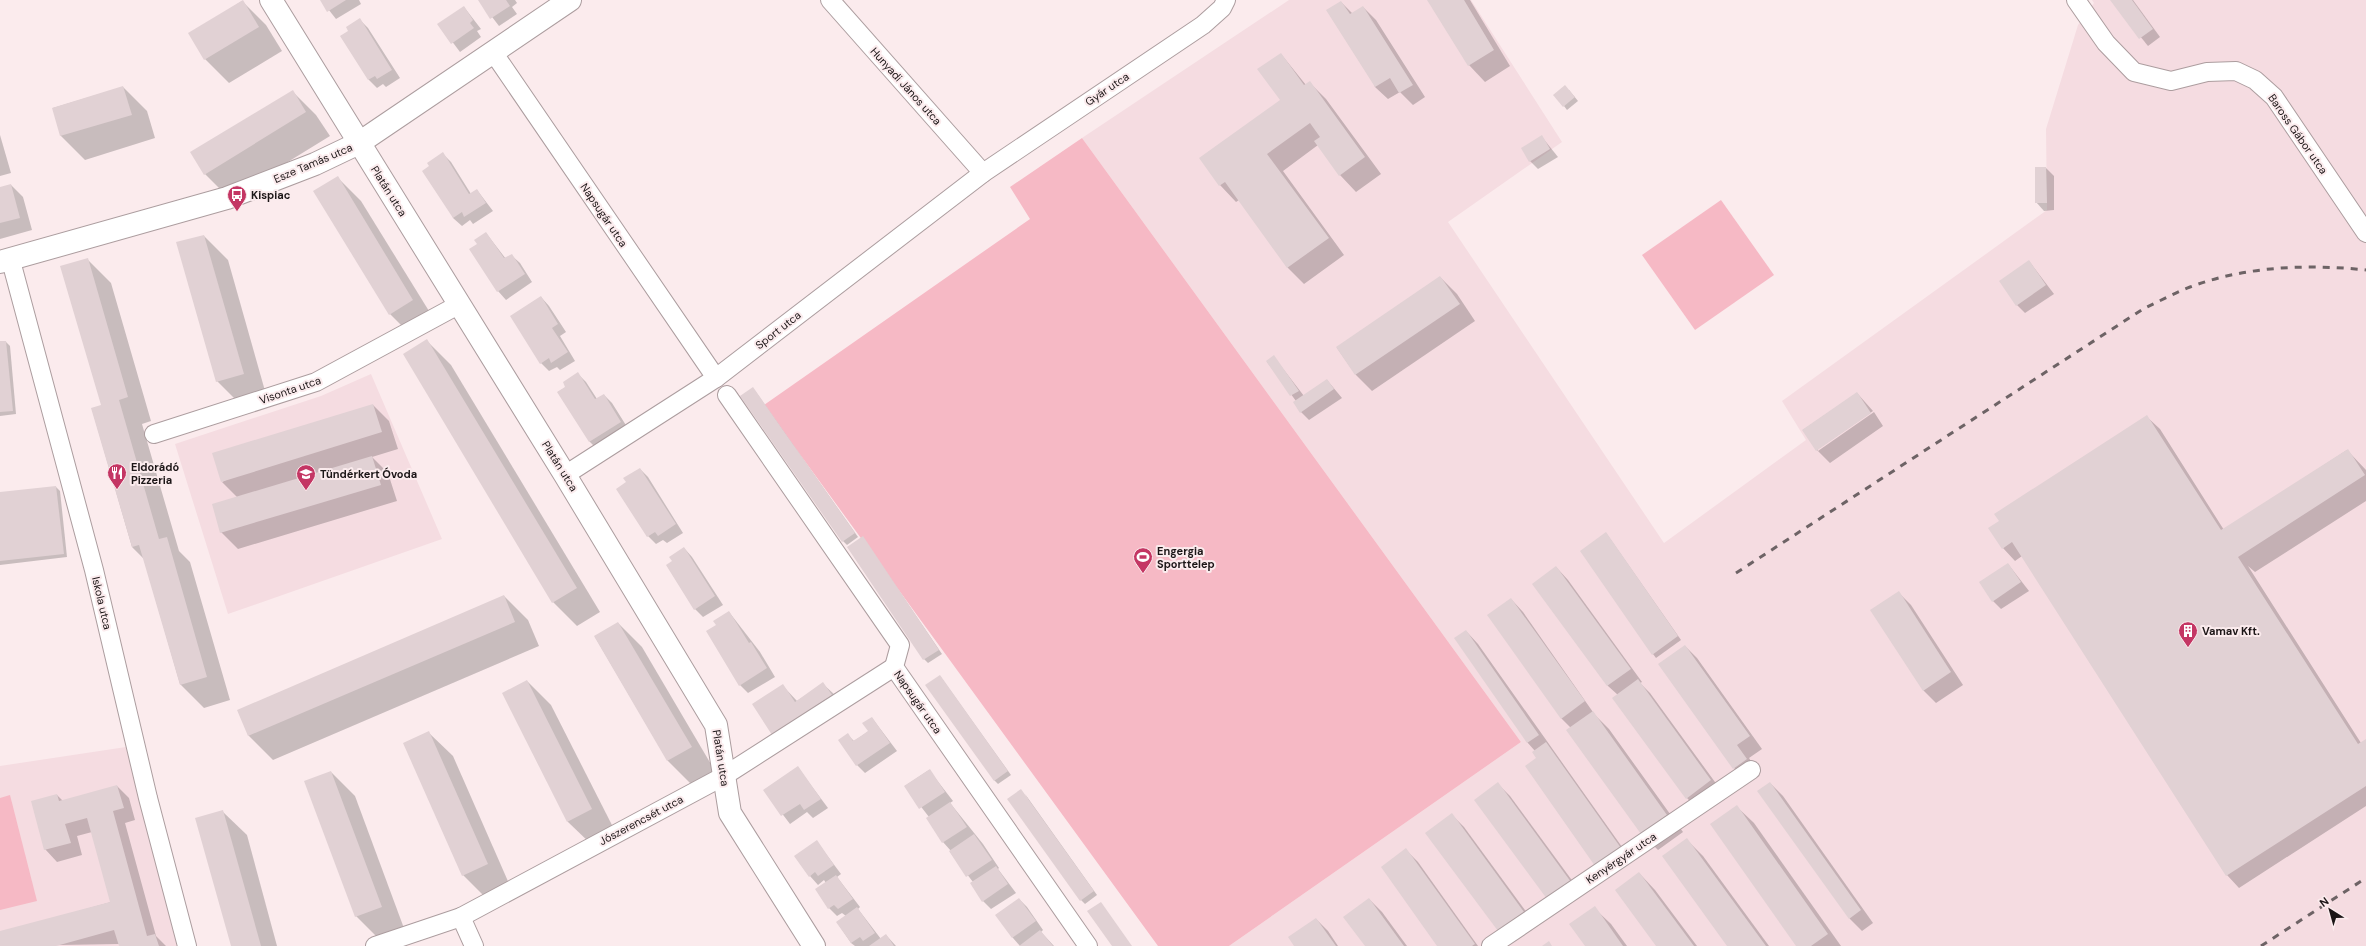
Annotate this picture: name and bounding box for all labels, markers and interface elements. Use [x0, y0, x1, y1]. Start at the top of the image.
street label: Hunyadi János utca [867, 44, 945, 128]
street label: Gyár utca [1082, 69, 1132, 109]
street label: Baross Gábor utca [2265, 91, 2331, 177]
street label: Esze Tamás utca [271, 140, 355, 186]
street label: Platán utca [368, 163, 410, 219]
street label: Napsugár utca [577, 180, 631, 250]
bus stop icon: Kispiac [226, 184, 248, 212]
place label: Kispiac [251, 188, 291, 202]
street label: Sport utca [752, 308, 804, 352]
street label: Visonta utca [257, 373, 323, 407]
street label: Platán utca [539, 438, 581, 494]
place label: Eldorádó Pizzeria [131, 460, 179, 487]
restaurant icon: Eldorádó Pizzeria [106, 462, 128, 490]
school or university icon: Tündérkert Óvoda [295, 463, 317, 491]
place label: Tündérkert Óvoda [320, 467, 417, 481]
place label: Engergia Sporttelep [1157, 544, 1215, 571]
sports icon: Engergia Sporttelep [1132, 546, 1154, 574]
street label: Iskola utca [89, 575, 115, 631]
building icon: Vamav Kft. [2177, 620, 2199, 648]
place label: Vamav Kft. [2202, 624, 2260, 638]
street label: Napsugár utca [891, 668, 945, 736]
street label: Platán utca [710, 729, 732, 787]
street label: Jószerencsét utca [597, 792, 685, 848]
street label: Kenyérgyár utca [1583, 829, 1659, 887]
north arrow [2310, 890, 2350, 930]
text: N [2317, 894, 2331, 910]

